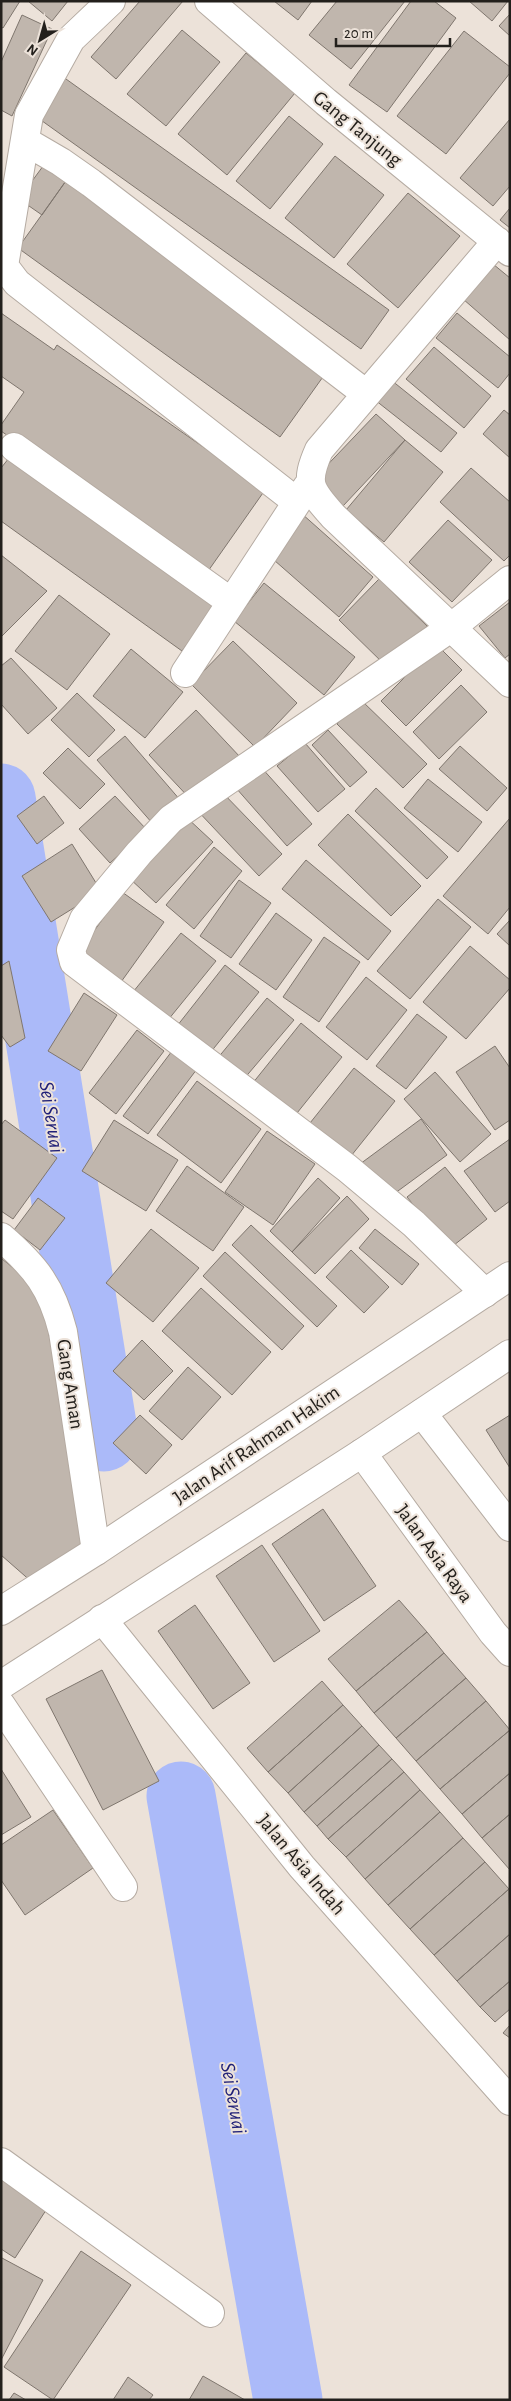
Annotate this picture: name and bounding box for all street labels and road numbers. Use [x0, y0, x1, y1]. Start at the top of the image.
street label: Gang Tanjung [309, 87, 406, 171]
street label: Gang Aman [53, 1338, 87, 1431]
street label: Jalan Arif Rahman Hakim [170, 1382, 343, 1508]
street label: Jalan Asia Raya [392, 1501, 476, 1606]
street label: Jalan Asia Indah [254, 1811, 349, 1919]

